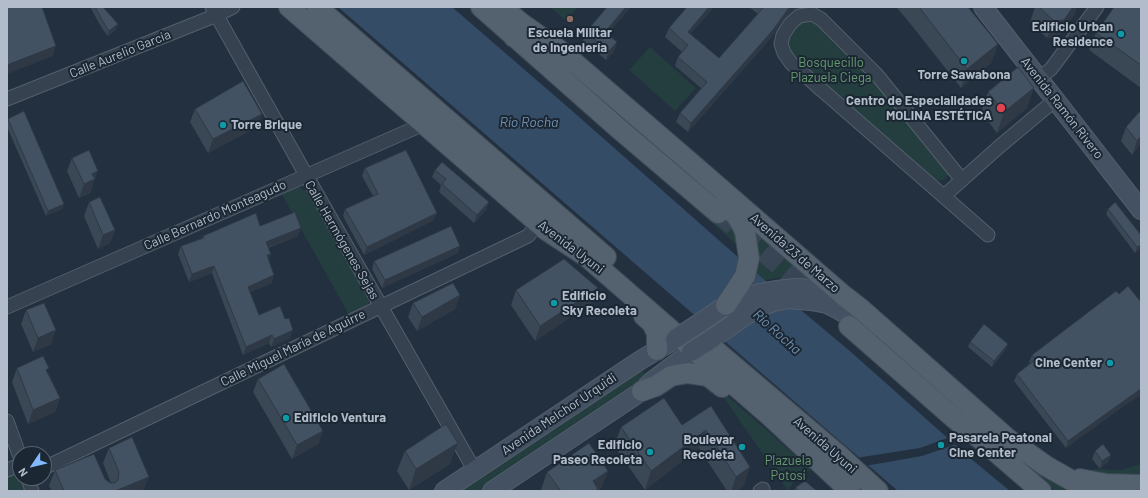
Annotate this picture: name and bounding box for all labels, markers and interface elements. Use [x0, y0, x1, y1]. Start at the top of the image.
marker: Escuela Militar de Ingeniería [565, 14, 575, 24]
place label: Edificio Urban Residence [1032, 19, 1113, 50]
place label: Escuela Militar de Ingeniería [528, 25, 612, 56]
street label: Calle Aurelio García [67, 27, 173, 81]
marker: Edificio Urban Residence [1116, 29, 1126, 39]
street label: Avenida Ramón Rivero [1017, 54, 1107, 162]
park label: Bosquecillo Plazuela Ciega [791, 55, 871, 86]
marker: Torre Sawabona [959, 56, 969, 66]
place label: Torre Sawabona [918, 67, 1010, 83]
place label: Centro de Especialidades MOLINA ESTÉTICA [846, 93, 992, 124]
marker: Centro de Especialidades MOLINA ESTÉTICA [995, 102, 1007, 114]
water label: Río Rocha [500, 114, 558, 130]
place label: Torre Brique [231, 117, 302, 133]
marker: Torre Brique [218, 120, 228, 130]
street label: Calle Bernardo Monteagudo [141, 176, 289, 254]
street label: Calle Hermógenes Sejas [302, 178, 382, 302]
street label: Avenida 23 de Marzo [747, 210, 843, 296]
street label: Avenida Uyuni [535, 217, 607, 277]
place label: Edificio Sky Recoleta [562, 288, 637, 319]
marker: Edificio Sky Recoleta [549, 298, 559, 308]
street label: Calle Miguel María de Aguirre [218, 306, 368, 390]
water label: Río Rocha [750, 306, 804, 358]
place label: Cine Center [1035, 355, 1102, 371]
marker: Cine Center [1105, 358, 1115, 368]
street label: Avenida Melchor Urquidi [499, 370, 619, 458]
place label: Edificio Ventura [294, 410, 386, 426]
marker: Edificio Ventura [281, 413, 291, 423]
street label: Avenida Uyuni [790, 413, 860, 477]
place label: Pasarela Peatonal Cine Center [949, 430, 1052, 461]
place label: Boulevar Recoleta [683, 432, 734, 463]
place label: Edificio Paseo Recoleta [553, 437, 642, 468]
marker: Pasarela Peatonal Cine Center [936, 440, 946, 450]
marker: Boulevar Recoleta [737, 442, 747, 452]
north arrow [12, 446, 52, 486]
marker: Edificio Paseo Recoleta [645, 447, 655, 457]
park label: Plazuela Potosí [765, 453, 811, 484]
text: N [15, 466, 30, 479]

